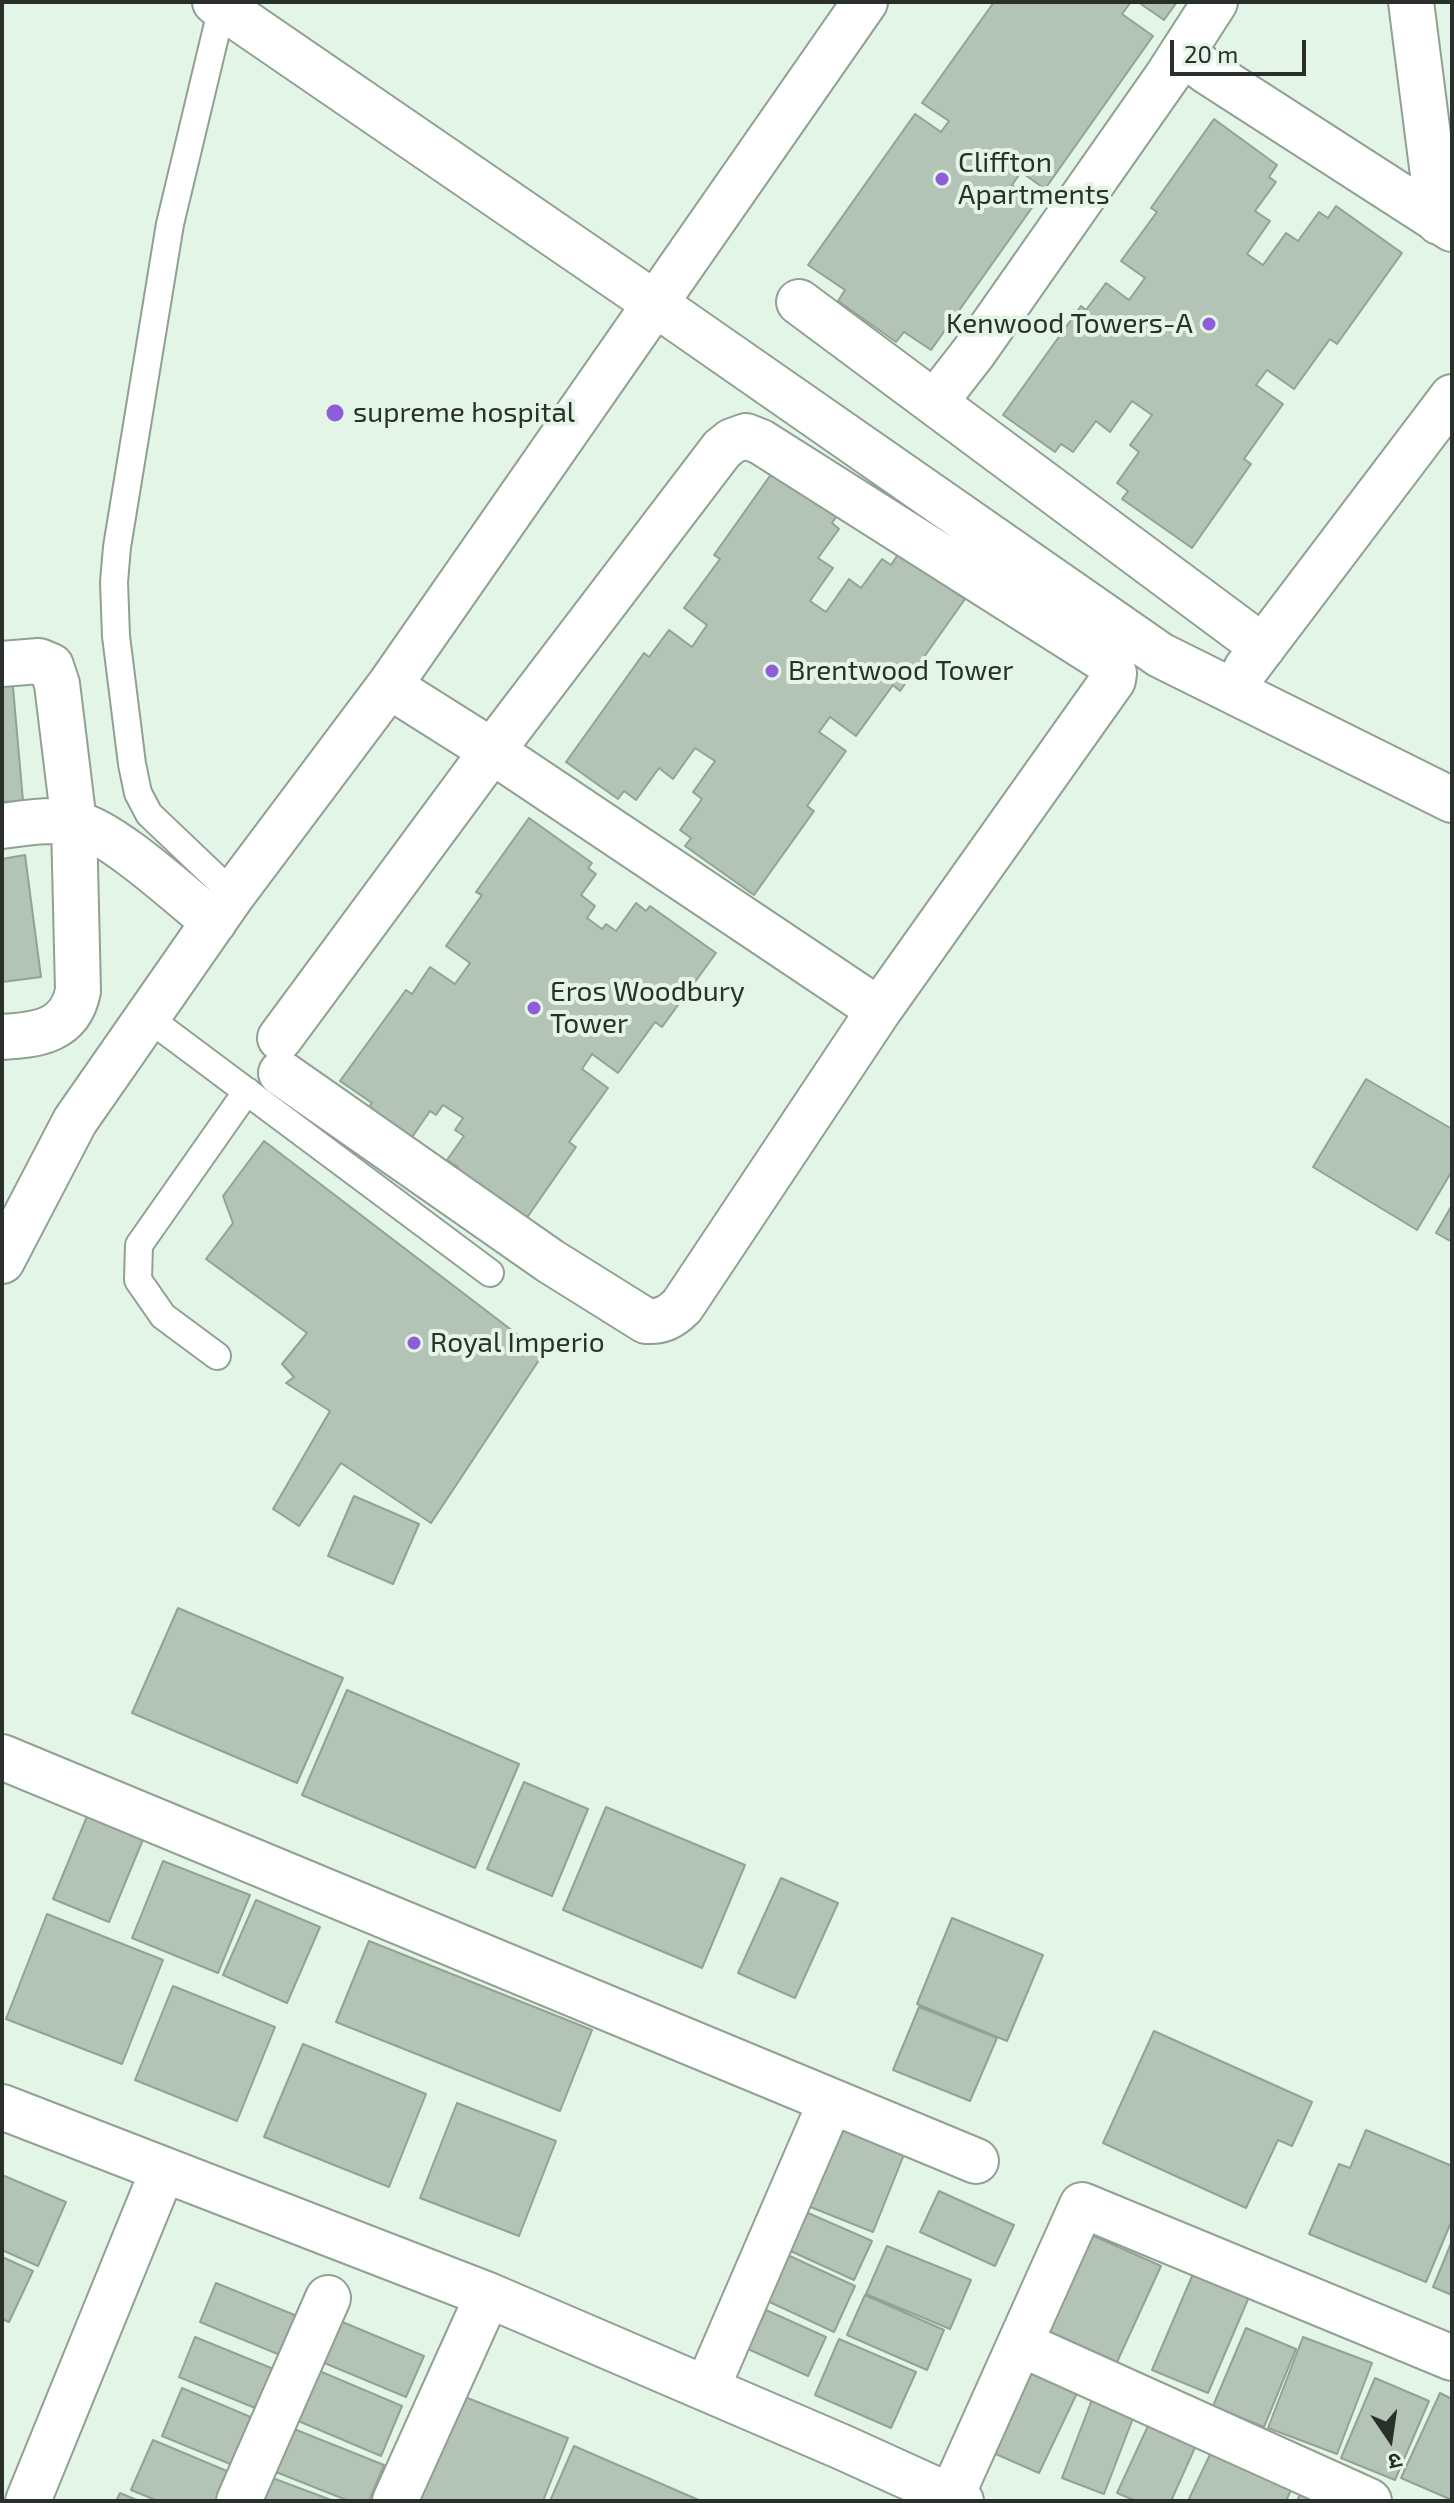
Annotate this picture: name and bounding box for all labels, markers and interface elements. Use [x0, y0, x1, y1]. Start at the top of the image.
scale bar [1174, 24, 1310, 74]
text: 20 m [1184, 39, 1238, 68]
place label: Cliffton Apartments [958, 146, 1110, 212]
marker: Cliffton Apartments [933, 170, 951, 188]
place label: Kenwood Towers-A [946, 307, 1193, 341]
marker: Kenwood Towers-A [1200, 315, 1218, 333]
place label: supreme hospital [353, 396, 575, 430]
marker: supreme hospital [324, 402, 346, 424]
place label: Brentwood Tower [788, 654, 1013, 688]
marker: Brentwood Tower [763, 662, 781, 680]
place label: Eros Woodbury Tower [550, 975, 745, 1041]
marker: Eros Woodbury Tower [525, 999, 543, 1017]
place label: Royal Imperio [430, 1326, 605, 1360]
marker: Royal Imperio [405, 1334, 423, 1352]
north arrow [1350, 2399, 1430, 2479]
text: उ [1386, 2448, 1405, 2476]

